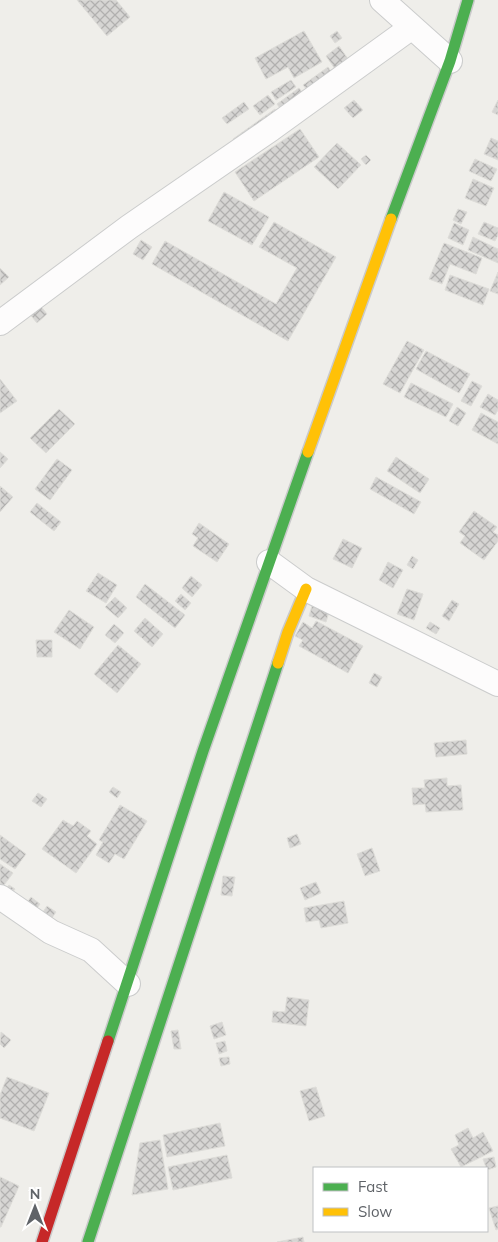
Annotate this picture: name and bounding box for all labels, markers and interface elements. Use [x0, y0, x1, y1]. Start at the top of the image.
legend [313, 1167, 488, 1232]
text: Fast [358, 1177, 388, 1196]
north arrow [10, 1182, 60, 1232]
text: N [30, 1185, 40, 1203]
text: Slow [358, 1202, 392, 1221]

